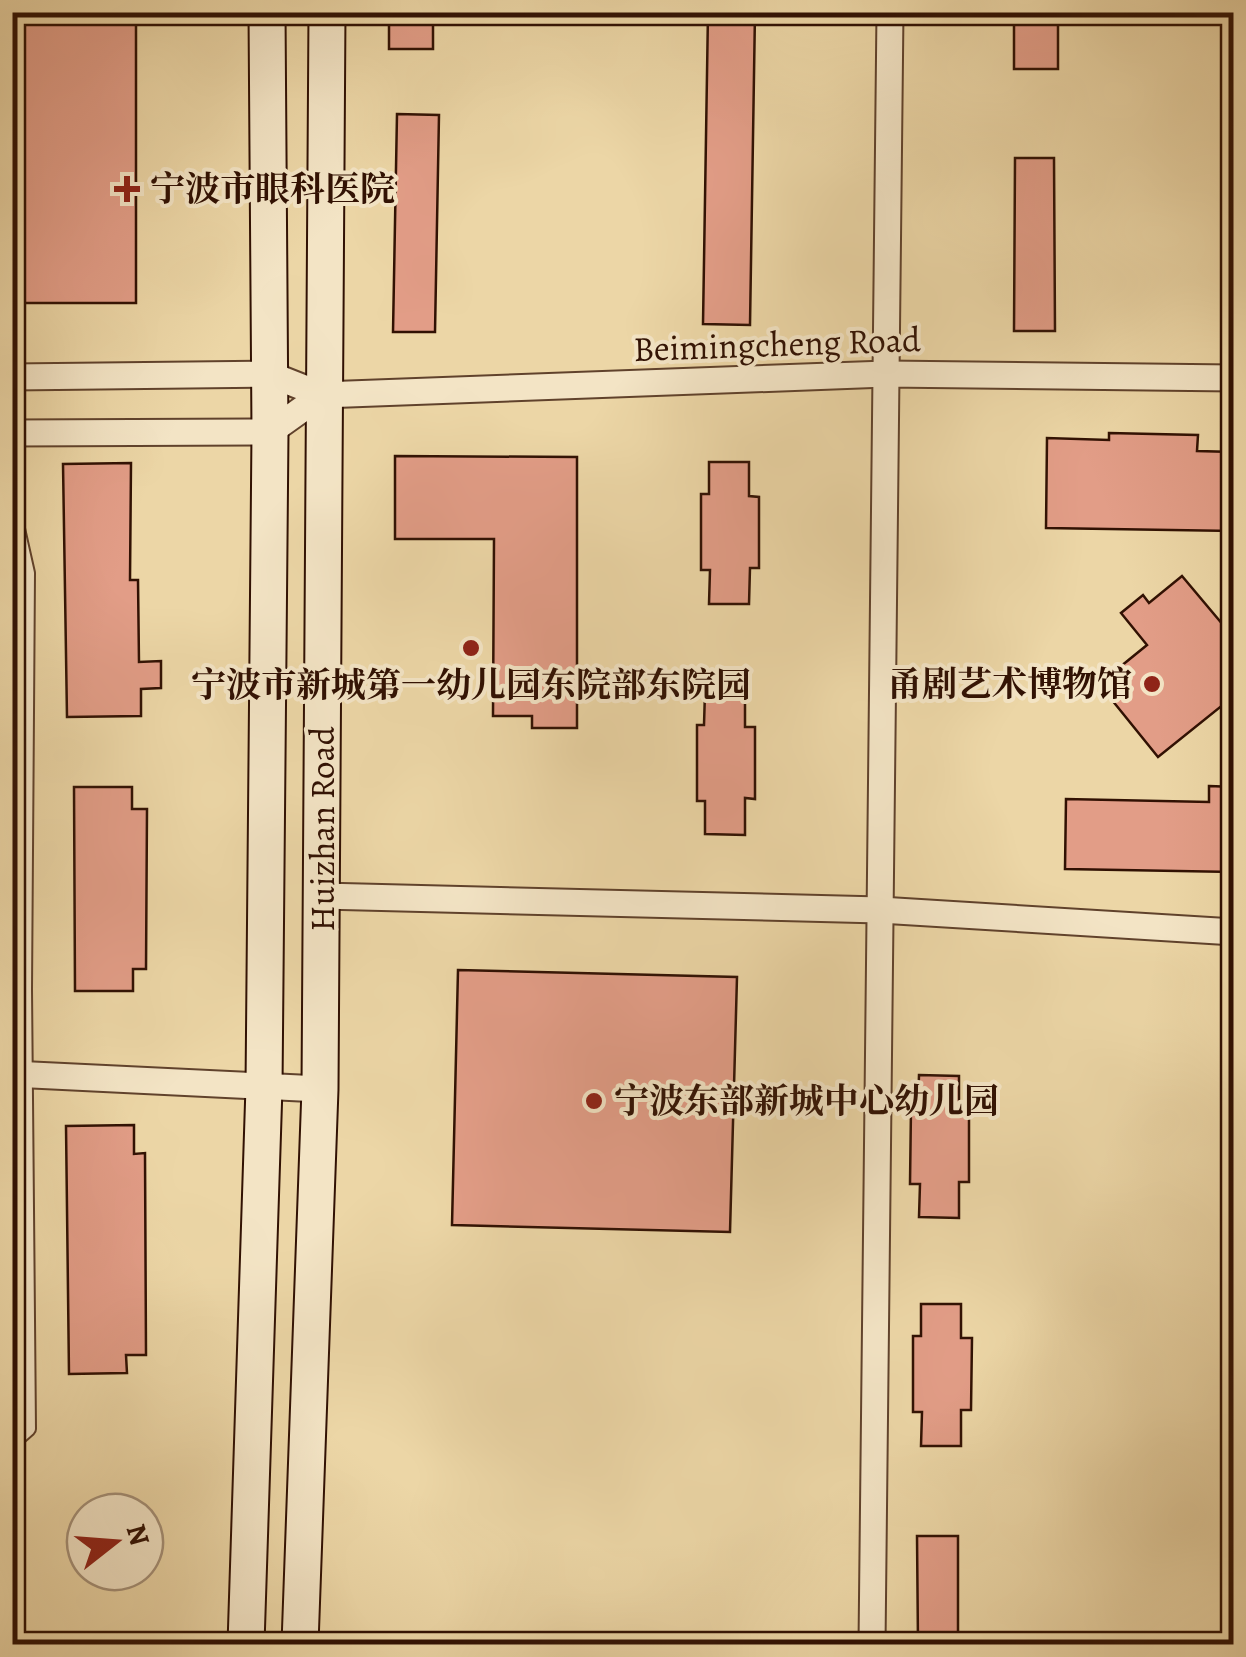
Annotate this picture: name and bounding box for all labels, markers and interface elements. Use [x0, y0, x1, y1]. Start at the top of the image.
place label: 宁波市眼科医院 [150, 165, 395, 213]
marker: 宁波市眼科医院 [114, 176, 140, 202]
street label: Beimingcheng Road [632, 315, 922, 373]
marker: 宁波市新城第一幼儿园东院部东院园 [460, 637, 482, 659]
place label: 甬剧艺术博物馆 [887, 660, 1132, 708]
place label: 宁波市新城第一幼儿园东院部东院园 [191, 661, 751, 709]
marker: 甬剧艺术博物馆 [1141, 673, 1163, 695]
street label: Huizhan Road [298, 726, 346, 932]
place label: 宁波东部新城中心幼儿园 [614, 1077, 999, 1125]
marker: 宁波东部新城中心幼儿园 [583, 1090, 605, 1112]
north arrow [65, 1492, 165, 1592]
text: N [117, 1520, 159, 1550]

